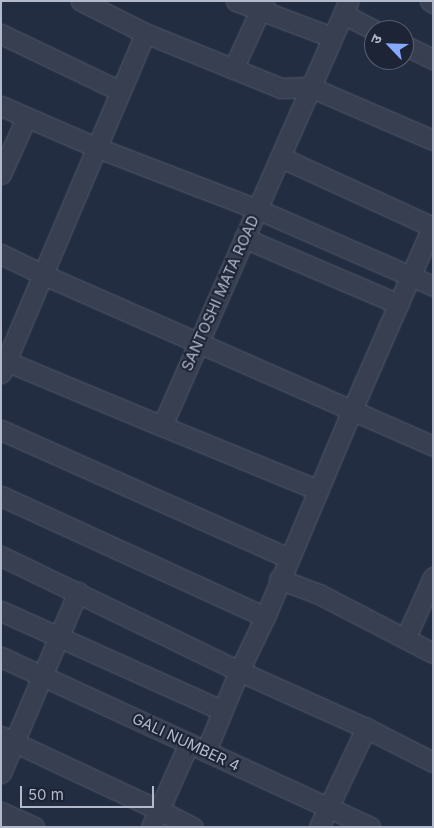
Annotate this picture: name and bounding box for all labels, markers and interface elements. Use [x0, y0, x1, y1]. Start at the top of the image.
north arrow [364, 20, 414, 70]
text: उ [366, 32, 385, 46]
street label: SANTOSHI MATA ROAD [178, 212, 262, 374]
street label: GALI NUMBER 4 [129, 709, 243, 775]
scale bar [22, 776, 156, 808]
text: 50 m [28, 785, 64, 804]

